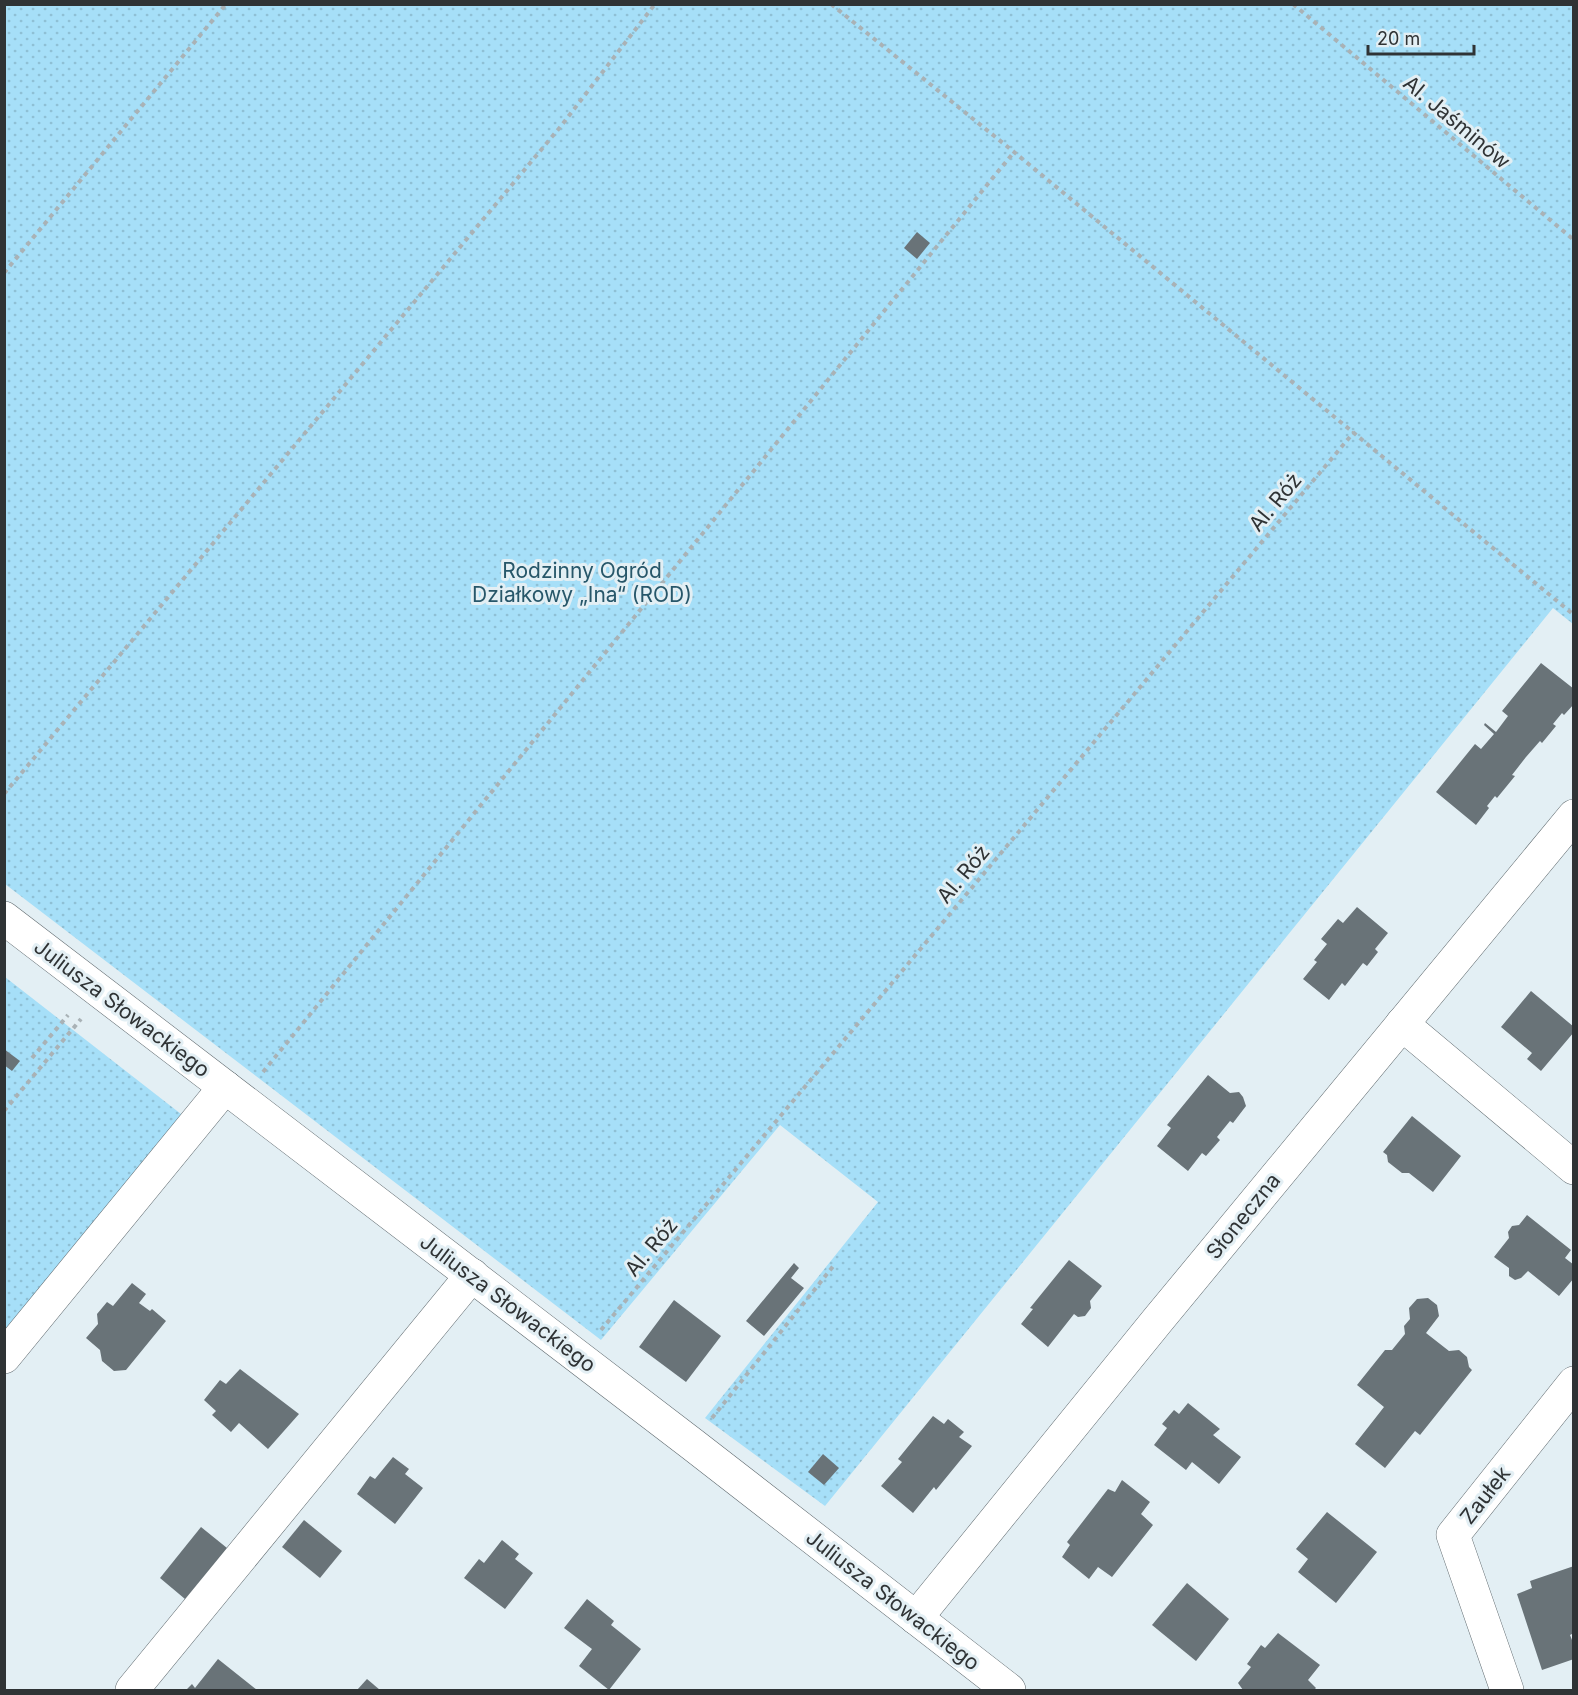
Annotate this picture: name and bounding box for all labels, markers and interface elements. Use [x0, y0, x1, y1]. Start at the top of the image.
scale bar [1368, 18, 1474, 56]
text: 20 m [1377, 28, 1420, 49]
street label: Al. Jaśminów [1399, 70, 1515, 174]
street label: Al. Róż [1243, 468, 1307, 536]
park label: Rodzinny Ogród Działkowy „Ina“ (ROD) [472, 558, 692, 607]
street label: Al. Róż [931, 840, 995, 908]
street label: Juliusza Słowackiego [29, 934, 215, 1082]
street label: Słoneczna [1201, 1168, 1285, 1264]
street label: Al. Róż [619, 1213, 683, 1281]
street label: Juliusza Słowackiego [415, 1229, 601, 1377]
street label: Zaułek [1455, 1461, 1516, 1529]
street label: Juliusza Słowackiego [801, 1524, 985, 1676]

